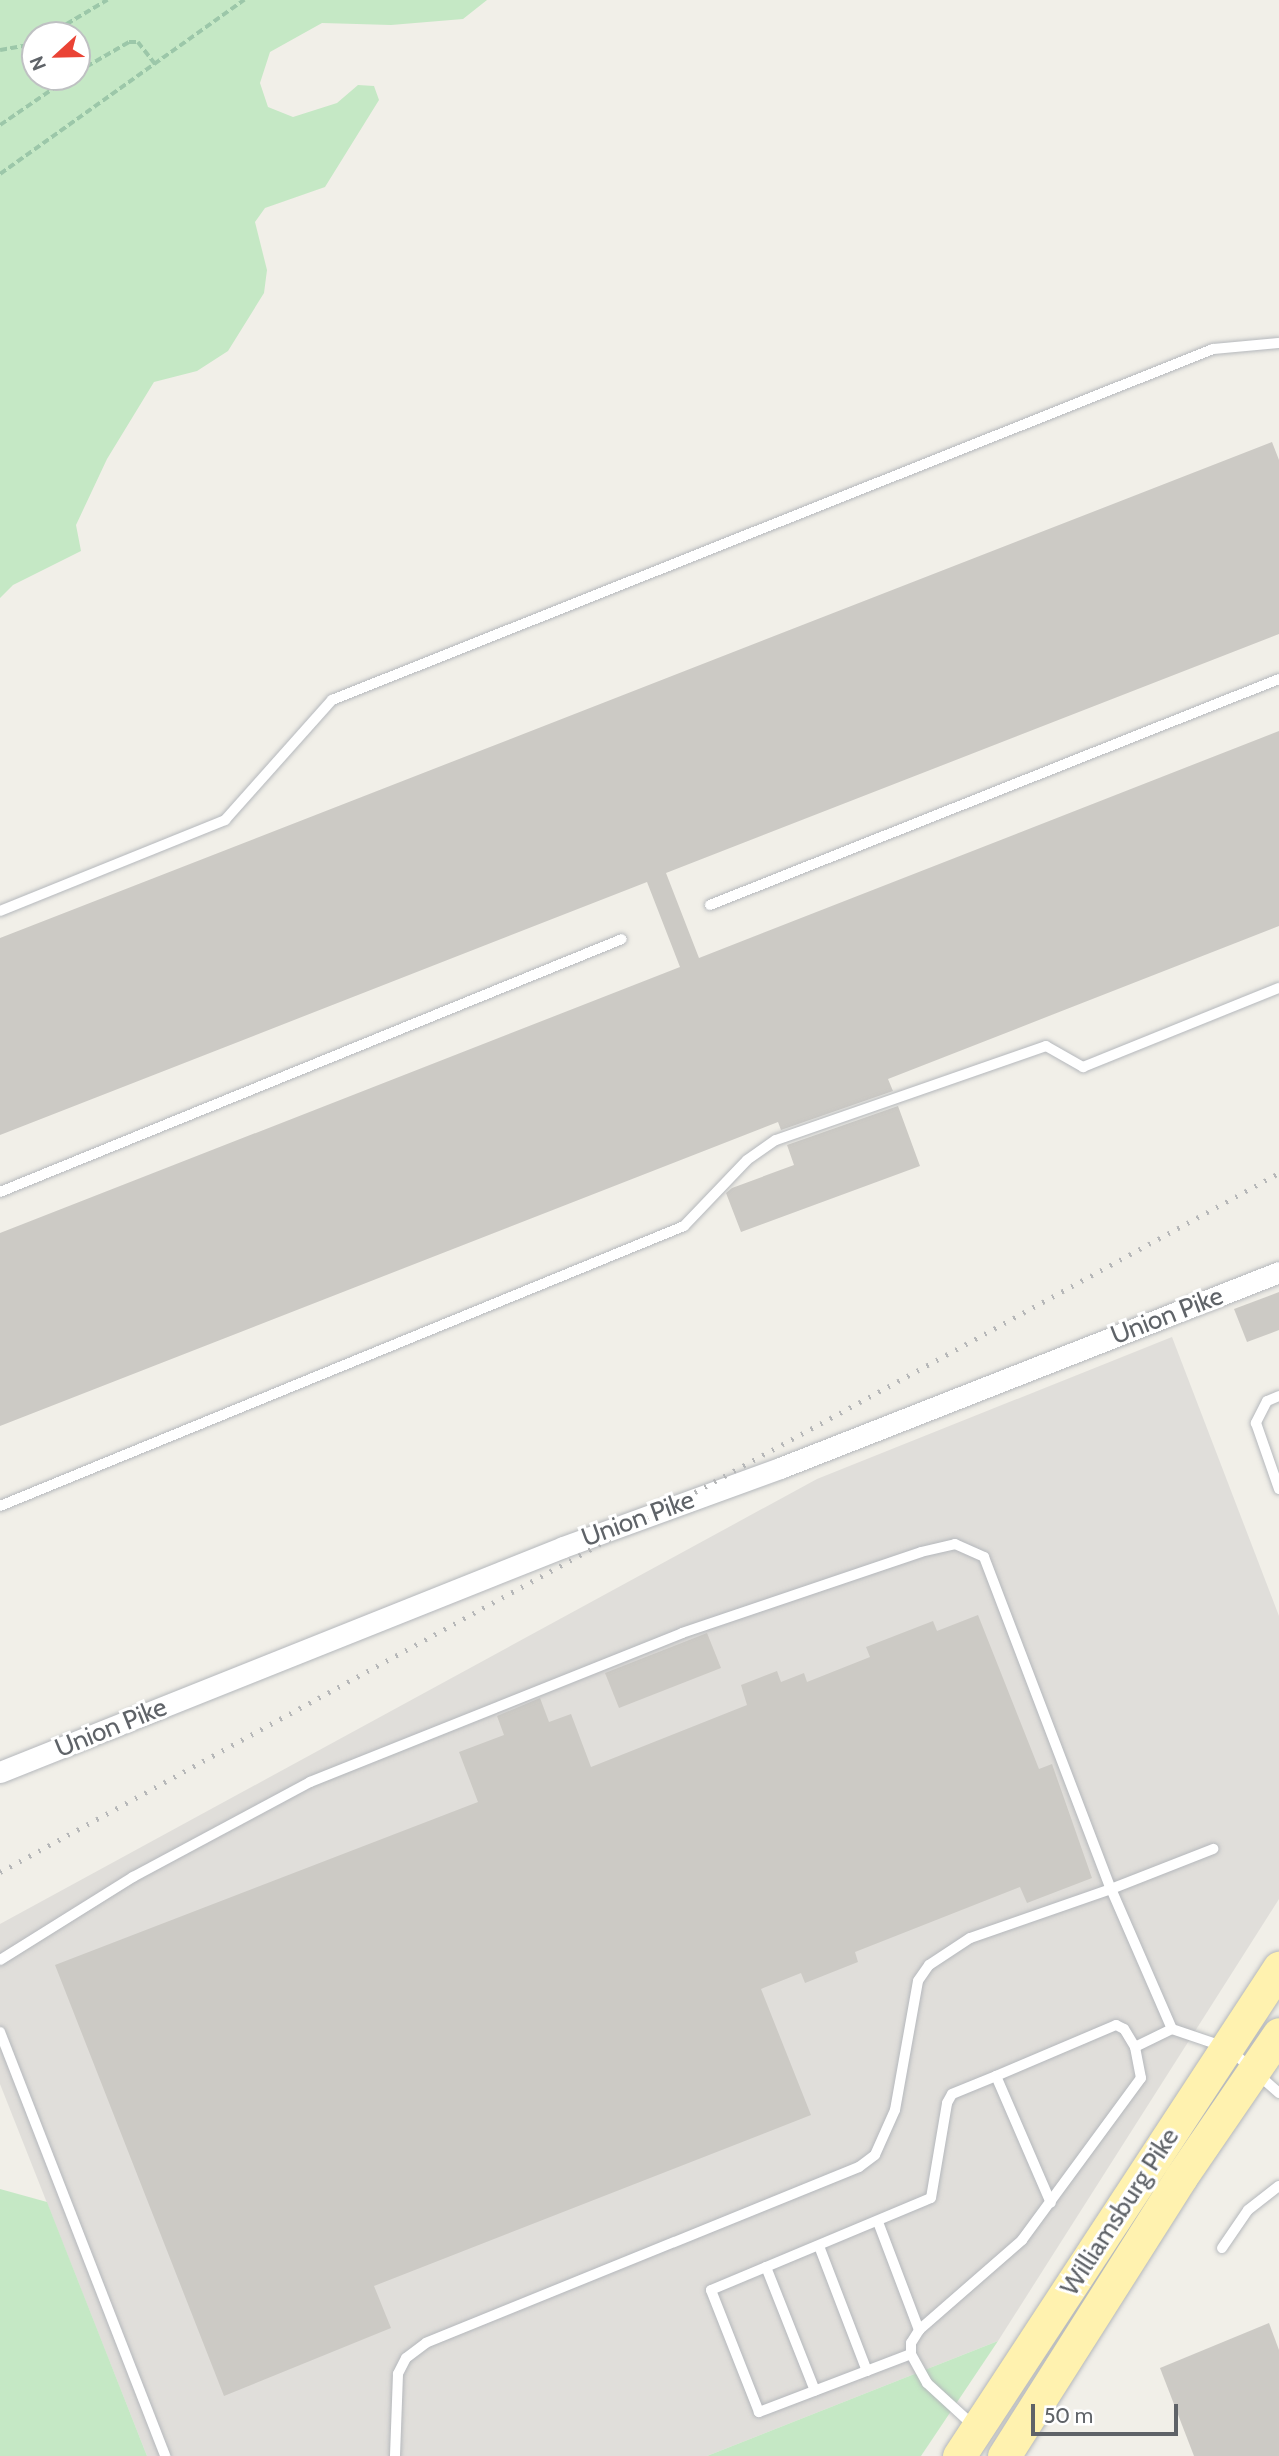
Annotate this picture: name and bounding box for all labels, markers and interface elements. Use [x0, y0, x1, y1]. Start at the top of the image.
north arrow [21, 21, 91, 91]
text: N [25, 53, 51, 74]
street label: Union Pike [1106, 1280, 1228, 1352]
street label: Union Pike [577, 1484, 699, 1554]
street label: Union Pike [51, 1691, 171, 1765]
street label: Williamsburg Pike [1054, 2122, 1186, 2302]
scale bar [1034, 2390, 1181, 2434]
text: 50 m [1044, 2403, 1093, 2428]

